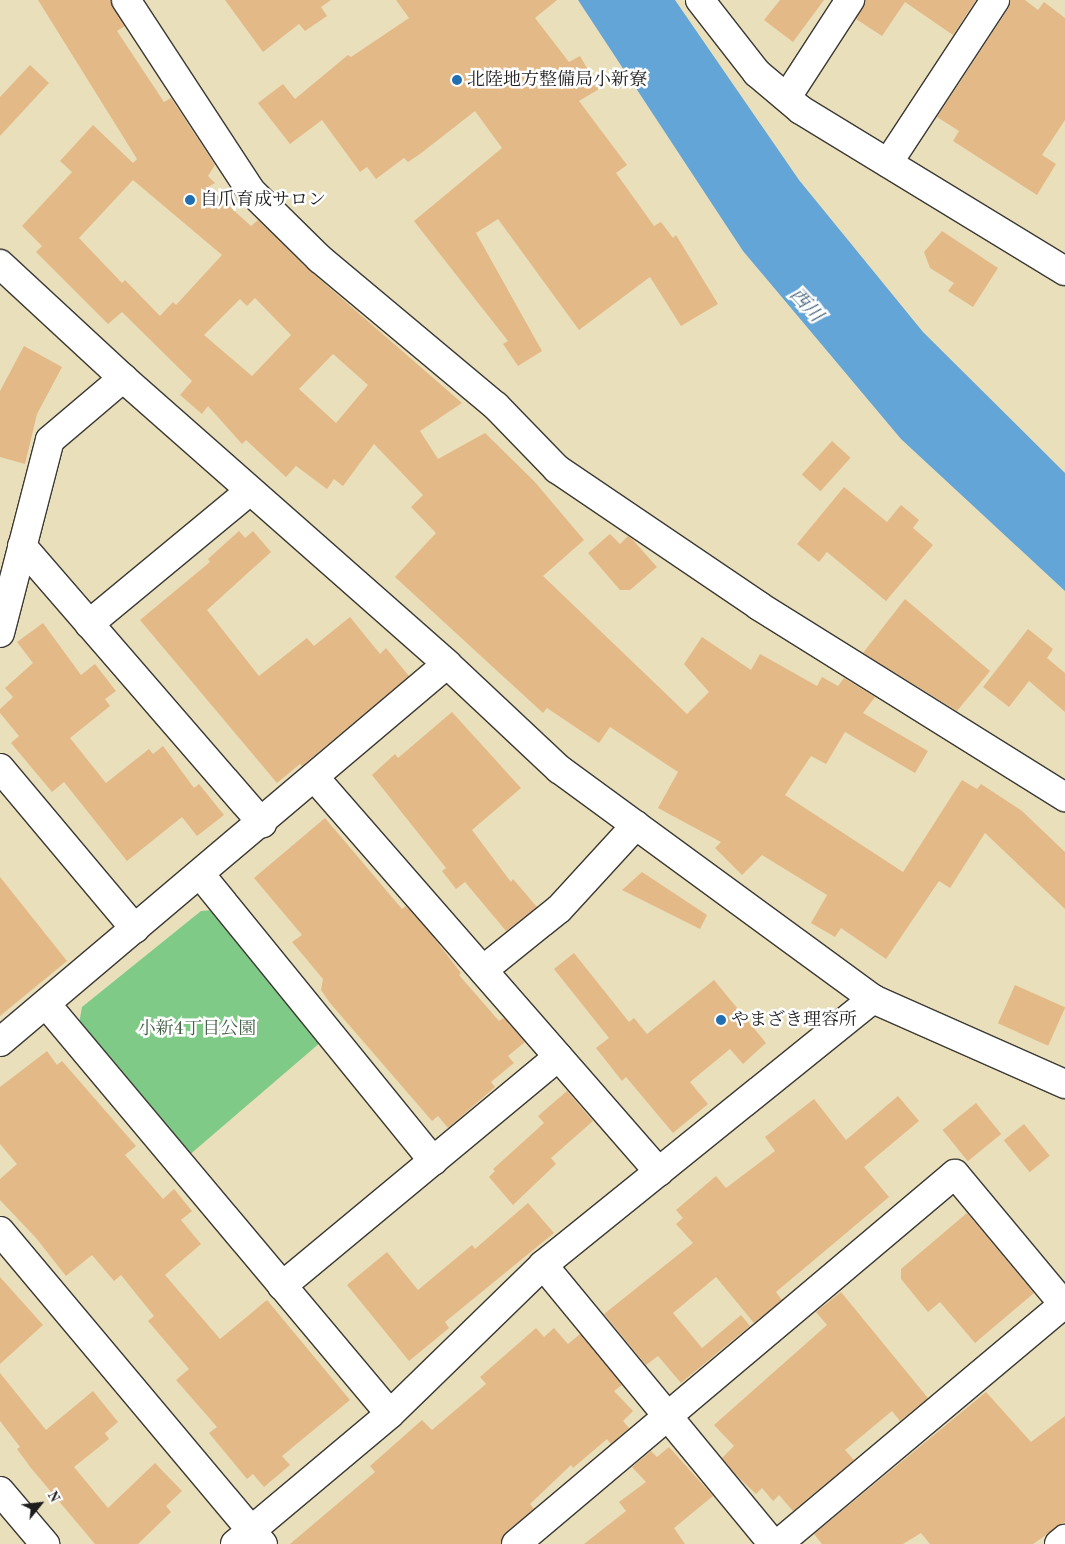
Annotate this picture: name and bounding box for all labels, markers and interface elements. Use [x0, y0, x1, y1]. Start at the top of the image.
place label: 北陸地方整備局小新寮 [467, 69, 647, 91]
marker: 北陸地方整備局小新寮 [451, 74, 463, 86]
place label: 自爪育成サロン [200, 189, 326, 211]
marker: 自爪育成サロン [184, 194, 196, 206]
water label: 西川 [784, 284, 826, 328]
place label: やまざき理容所 [731, 1009, 857, 1031]
marker: やまざき理容所 [715, 1014, 727, 1026]
park label: 小新4丁目公園 [138, 1018, 256, 1040]
north arrow [15, 1479, 65, 1529]
text: N [44, 1489, 62, 1505]

